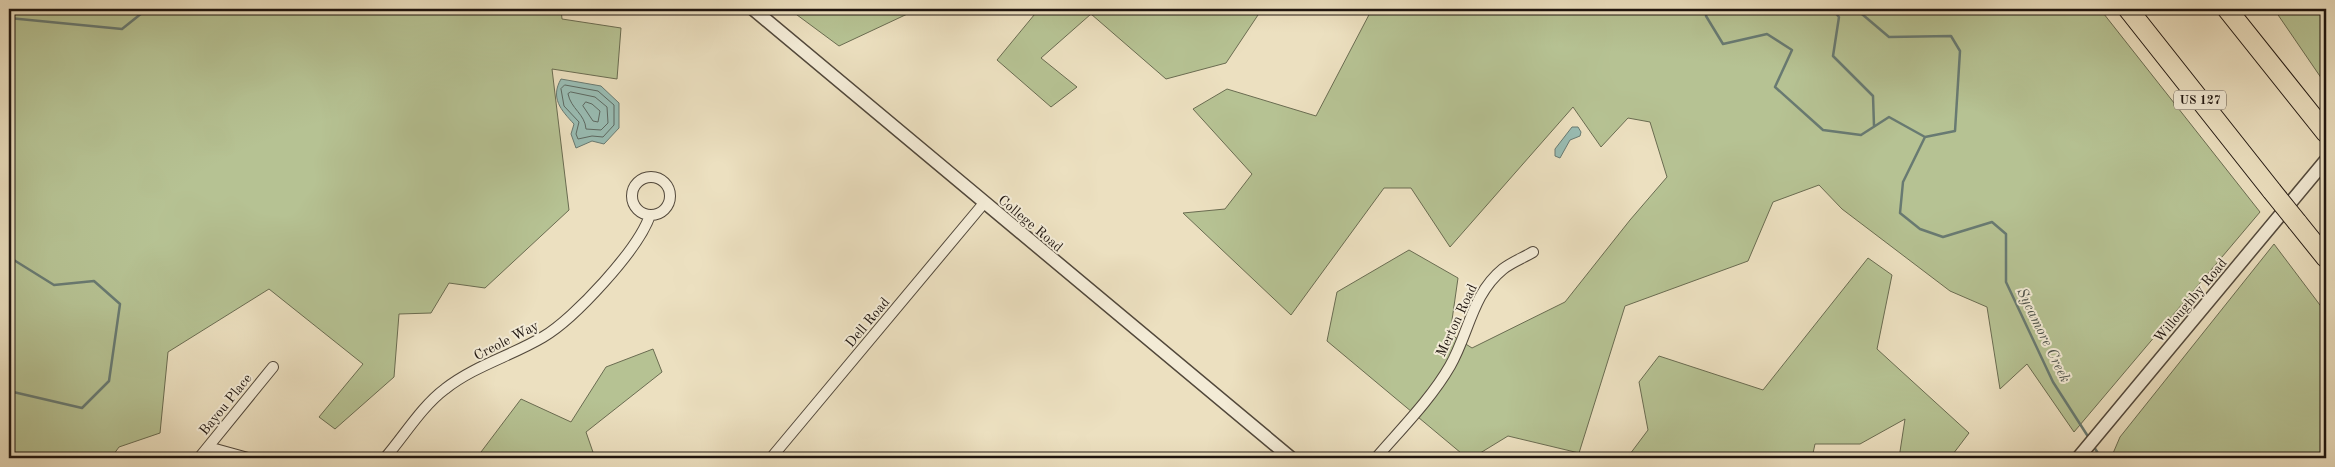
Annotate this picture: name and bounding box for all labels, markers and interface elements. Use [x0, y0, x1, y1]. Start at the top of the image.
road number: US 127 [2174, 90, 2226, 110]
street label: College Road [995, 193, 1065, 255]
street label: Willoughby Road [2152, 256, 2230, 345]
street label: Merton Road [1434, 282, 1480, 359]
water label: Sycamore Creek [2013, 286, 2072, 385]
street label: Dell Road [843, 295, 892, 350]
street label: Creole Way [472, 318, 542, 363]
street label: Bayou Place [197, 371, 255, 438]

